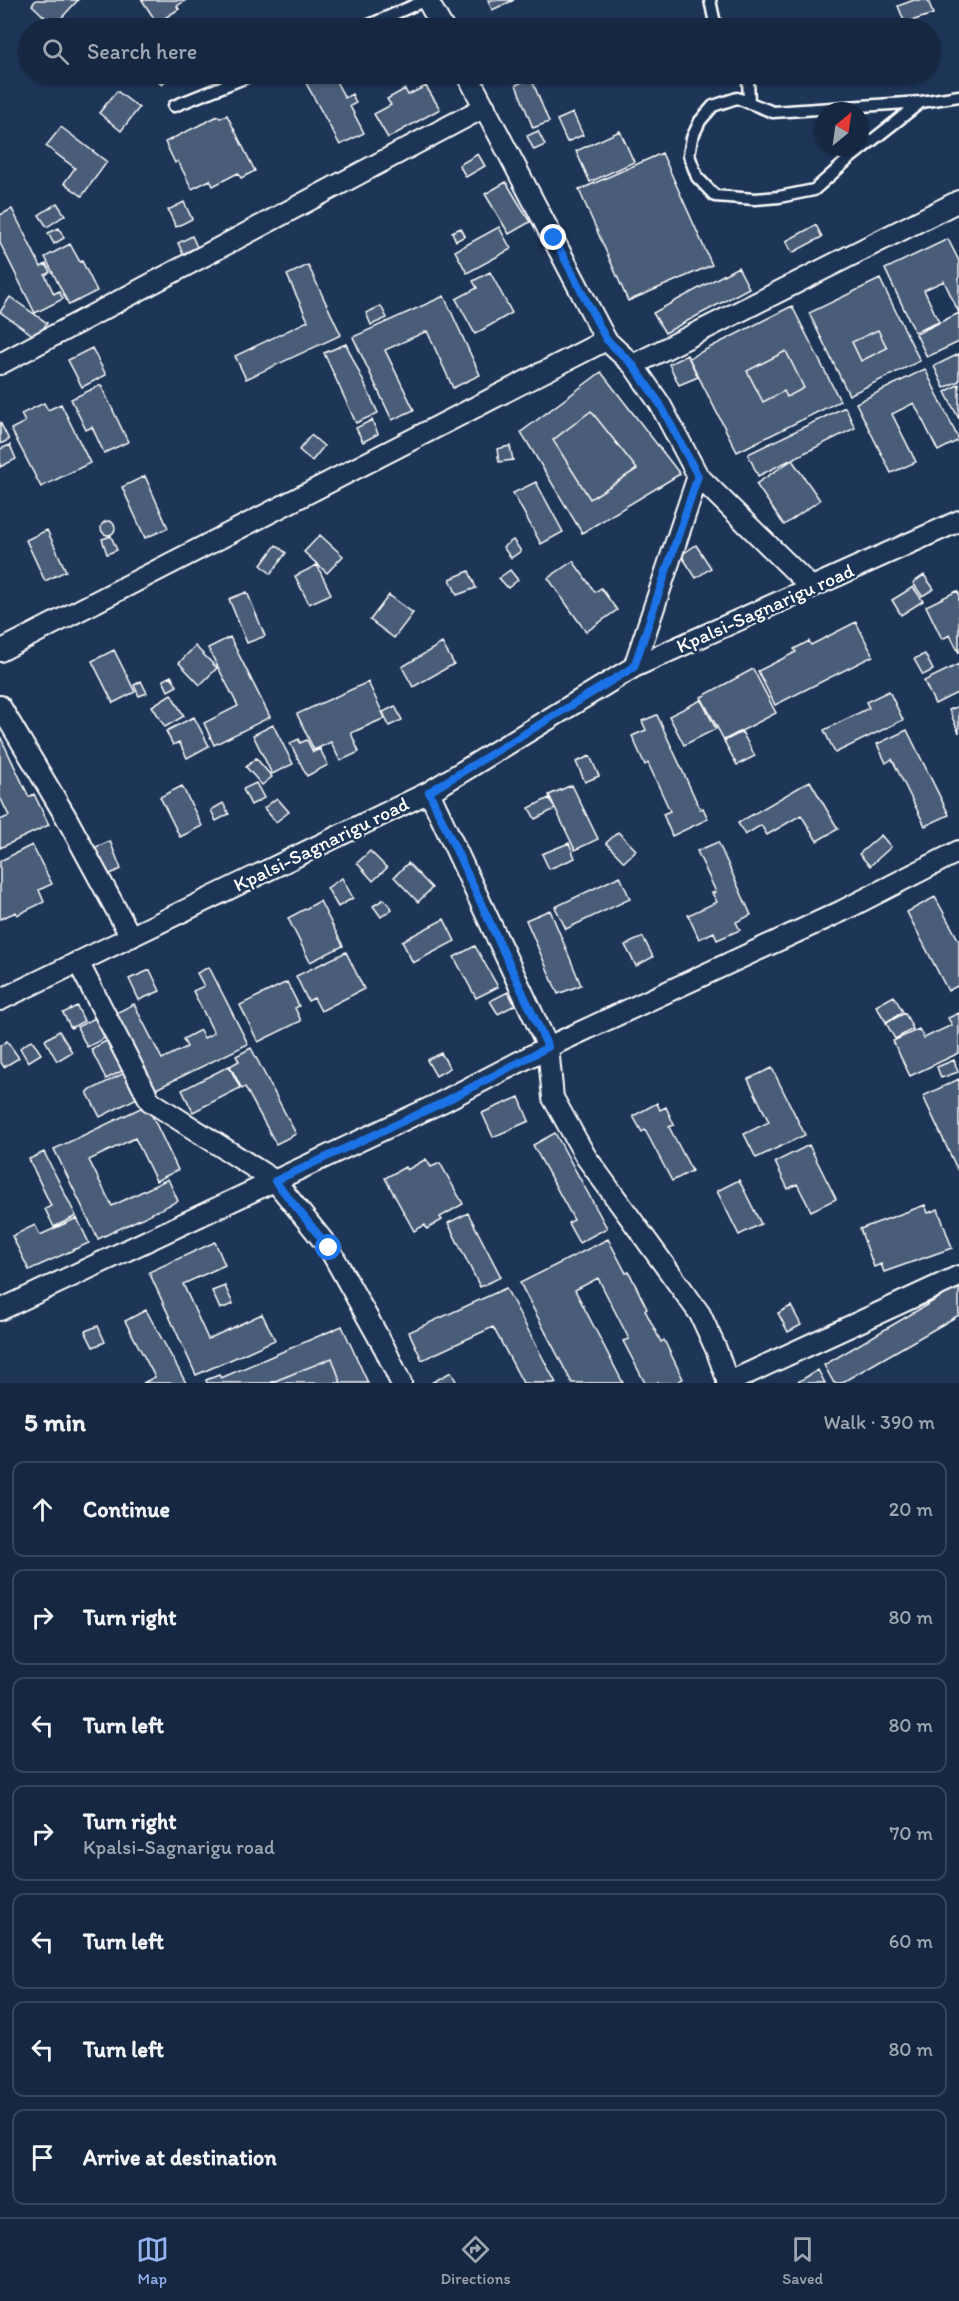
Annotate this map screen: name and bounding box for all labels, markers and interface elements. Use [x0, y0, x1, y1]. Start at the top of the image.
search box [18, 18, 941, 84]
icon: search [39, 35, 72, 68]
text: Search here [87, 38, 197, 65]
north arrow [815, 102, 869, 156]
route end [540, 224, 566, 250]
street label: Kpalsi-Sagnarigu road [673, 558, 858, 658]
street label: Kpalsi-Sagnarigu road [230, 791, 413, 897]
route start [315, 1234, 341, 1260]
text: 5 min [24, 1406, 86, 1438]
text: Walk · 390 m [824, 1410, 935, 1434]
icon: ahead [26, 1493, 59, 1526]
text: Continue [83, 1496, 170, 1523]
text: 20 m [889, 1497, 933, 1521]
icon: right [26, 1601, 59, 1634]
text: Turn right [83, 1604, 177, 1631]
text: 80 m [888, 1605, 933, 1629]
icon: left [26, 1709, 59, 1742]
text: Turn left [83, 1712, 164, 1739]
text: 80 m [888, 1713, 933, 1737]
text: Turn right [83, 1808, 177, 1835]
icon: right [26, 1817, 59, 1850]
text: 70 m [889, 1821, 933, 1845]
text: Kpalsi-Sagnarigu road [83, 1835, 275, 1859]
icon: left [26, 1925, 59, 1958]
text: Turn left [83, 1928, 164, 1955]
text: 60 m [889, 1929, 933, 1953]
icon: left [26, 2033, 59, 2066]
text: Turn left [83, 2036, 164, 2063]
text: 80 m [888, 2037, 933, 2061]
icon: arrive [26, 2141, 59, 2174]
text: Arrive at destination [83, 2144, 277, 2171]
tab: Map [136, 2233, 169, 2288]
tab: Directions [440, 2233, 511, 2288]
tab: Saved [782, 2233, 823, 2288]

